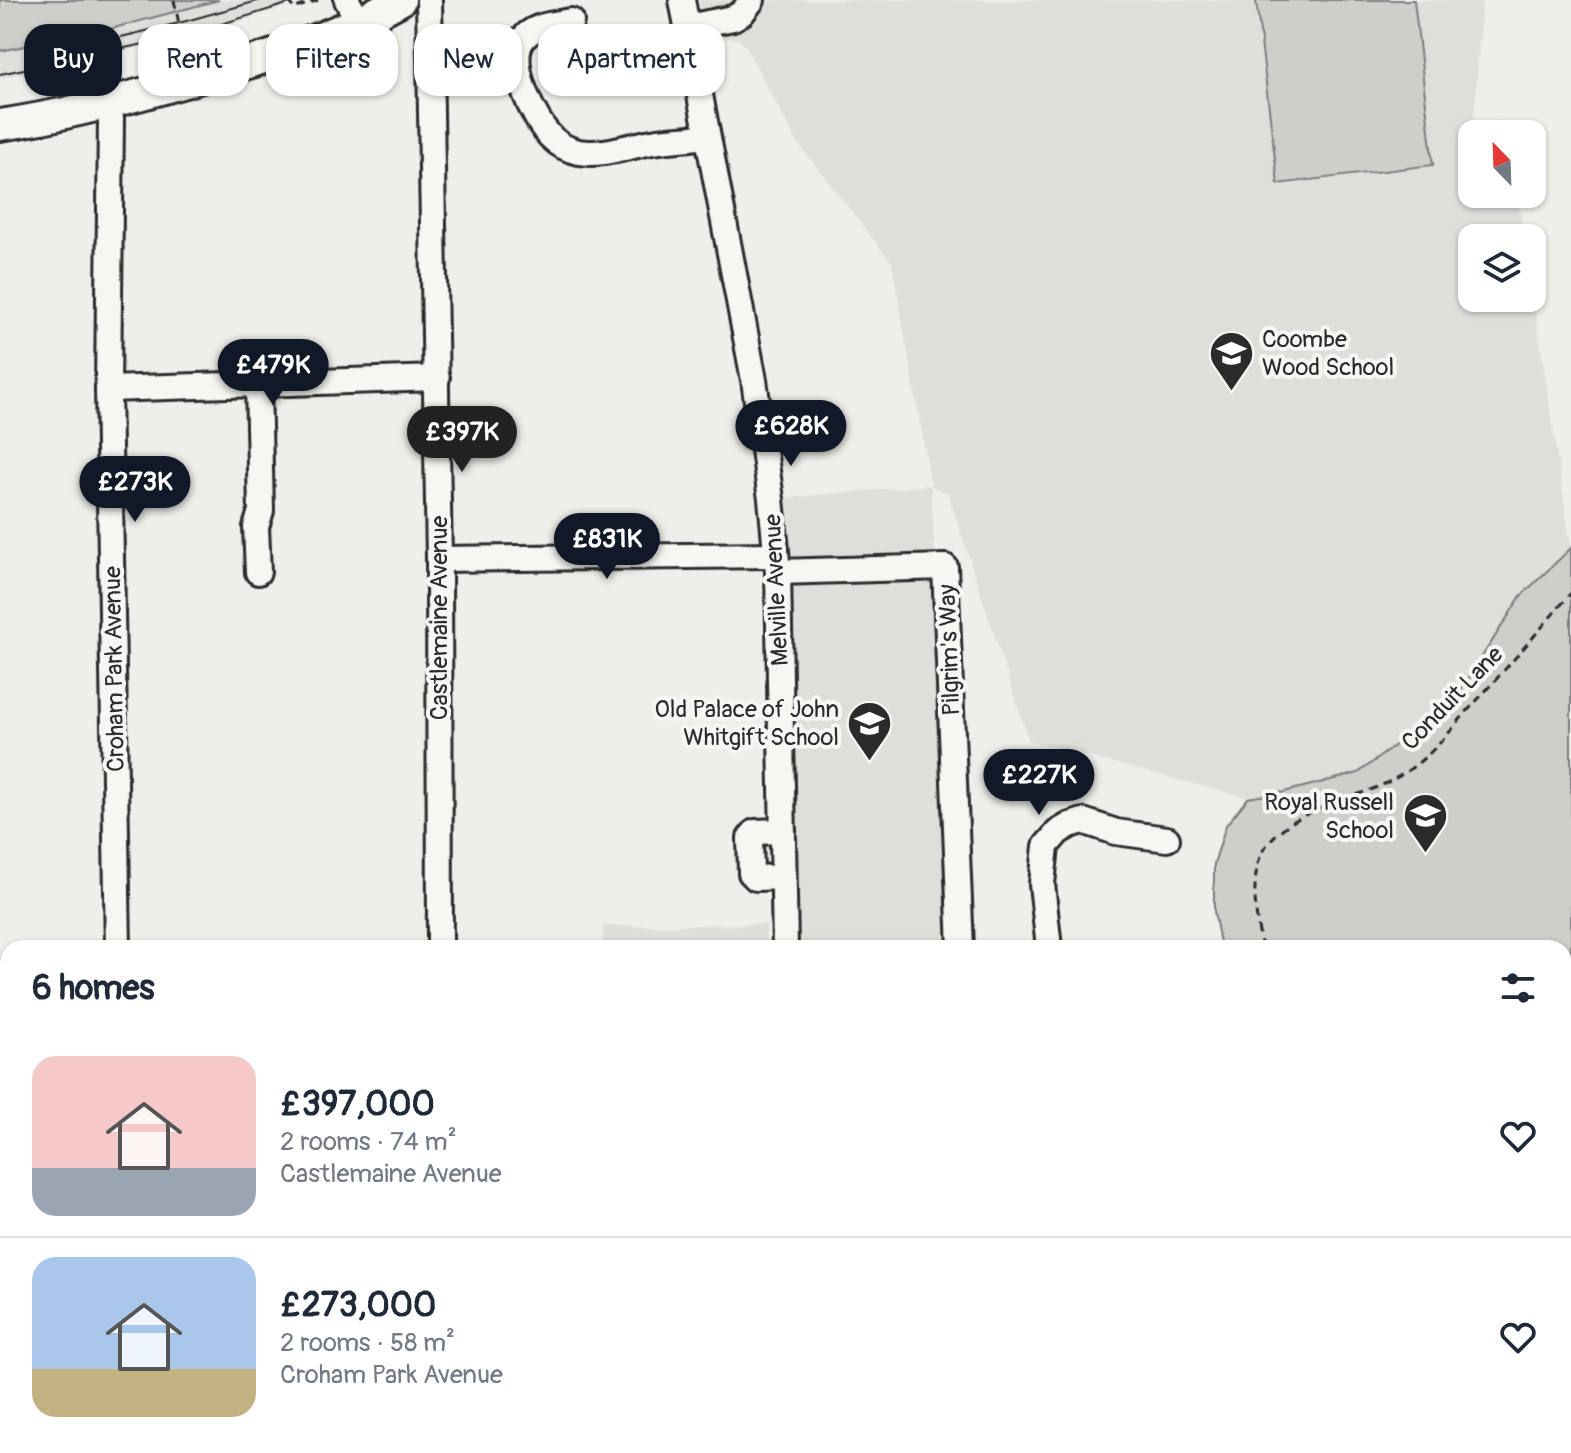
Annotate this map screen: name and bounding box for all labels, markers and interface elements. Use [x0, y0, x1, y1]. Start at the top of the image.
chip: Buy [24, 24, 122, 96]
chip: Rent [138, 24, 250, 96]
chip: Filters [266, 24, 398, 96]
chip: New [414, 24, 522, 96]
chip: Apartment [538, 24, 725, 96]
north arrow [1458, 120, 1546, 208]
map controls [1458, 120, 1546, 312]
button: layers [1458, 224, 1546, 312]
place label: Coombe Wood School [1262, 325, 1394, 382]
school or university icon: Coombe Wood School [1207, 329, 1255, 392]
pin: £479K [217, 339, 329, 407]
text: £479K [236, 349, 310, 381]
pin: £628K [735, 400, 847, 468]
pin: £397K [406, 406, 518, 474]
text: £628K [753, 410, 829, 442]
text: £397K [425, 416, 499, 448]
pin: £273K [79, 456, 191, 524]
text: £273K [97, 466, 173, 498]
pin: £831K [551, 513, 663, 581]
street label: Melville Avenue [758, 513, 795, 667]
street label: Castlemaine Avenue [425, 516, 454, 720]
text: £831K [572, 523, 642, 555]
street label: Croham Park Avenue [98, 566, 131, 772]
street label: Pilgrim's Way [933, 584, 966, 716]
street label: Conduit Lane [1396, 640, 1509, 756]
place label: Old Palace of John Whitgift School [654, 695, 839, 752]
school or university icon: Old Palace of John Whitgift School [846, 699, 894, 762]
pin: £227K [983, 749, 1095, 817]
text: £227K [1001, 759, 1077, 791]
place label: Royal Russell School [1264, 788, 1394, 845]
school or university icon: Royal Russell School [1401, 792, 1449, 855]
icon: filters [1496, 966, 1540, 1010]
text: 6 homes [32, 967, 155, 1010]
text: £397,000 [280, 1083, 435, 1126]
icon: home [96, 1088, 192, 1184]
icon: heart [1496, 1114, 1540, 1158]
text: 2 rooms · 74 m² [280, 1126, 457, 1158]
text: Castlemaine Avenue [280, 1158, 502, 1190]
text: £273,000 [280, 1284, 436, 1327]
icon: home [96, 1289, 192, 1385]
icon: heart [1496, 1315, 1540, 1359]
text: 2 rooms · 58 m² [280, 1327, 455, 1359]
text: Croham Park Avenue [280, 1359, 503, 1391]

